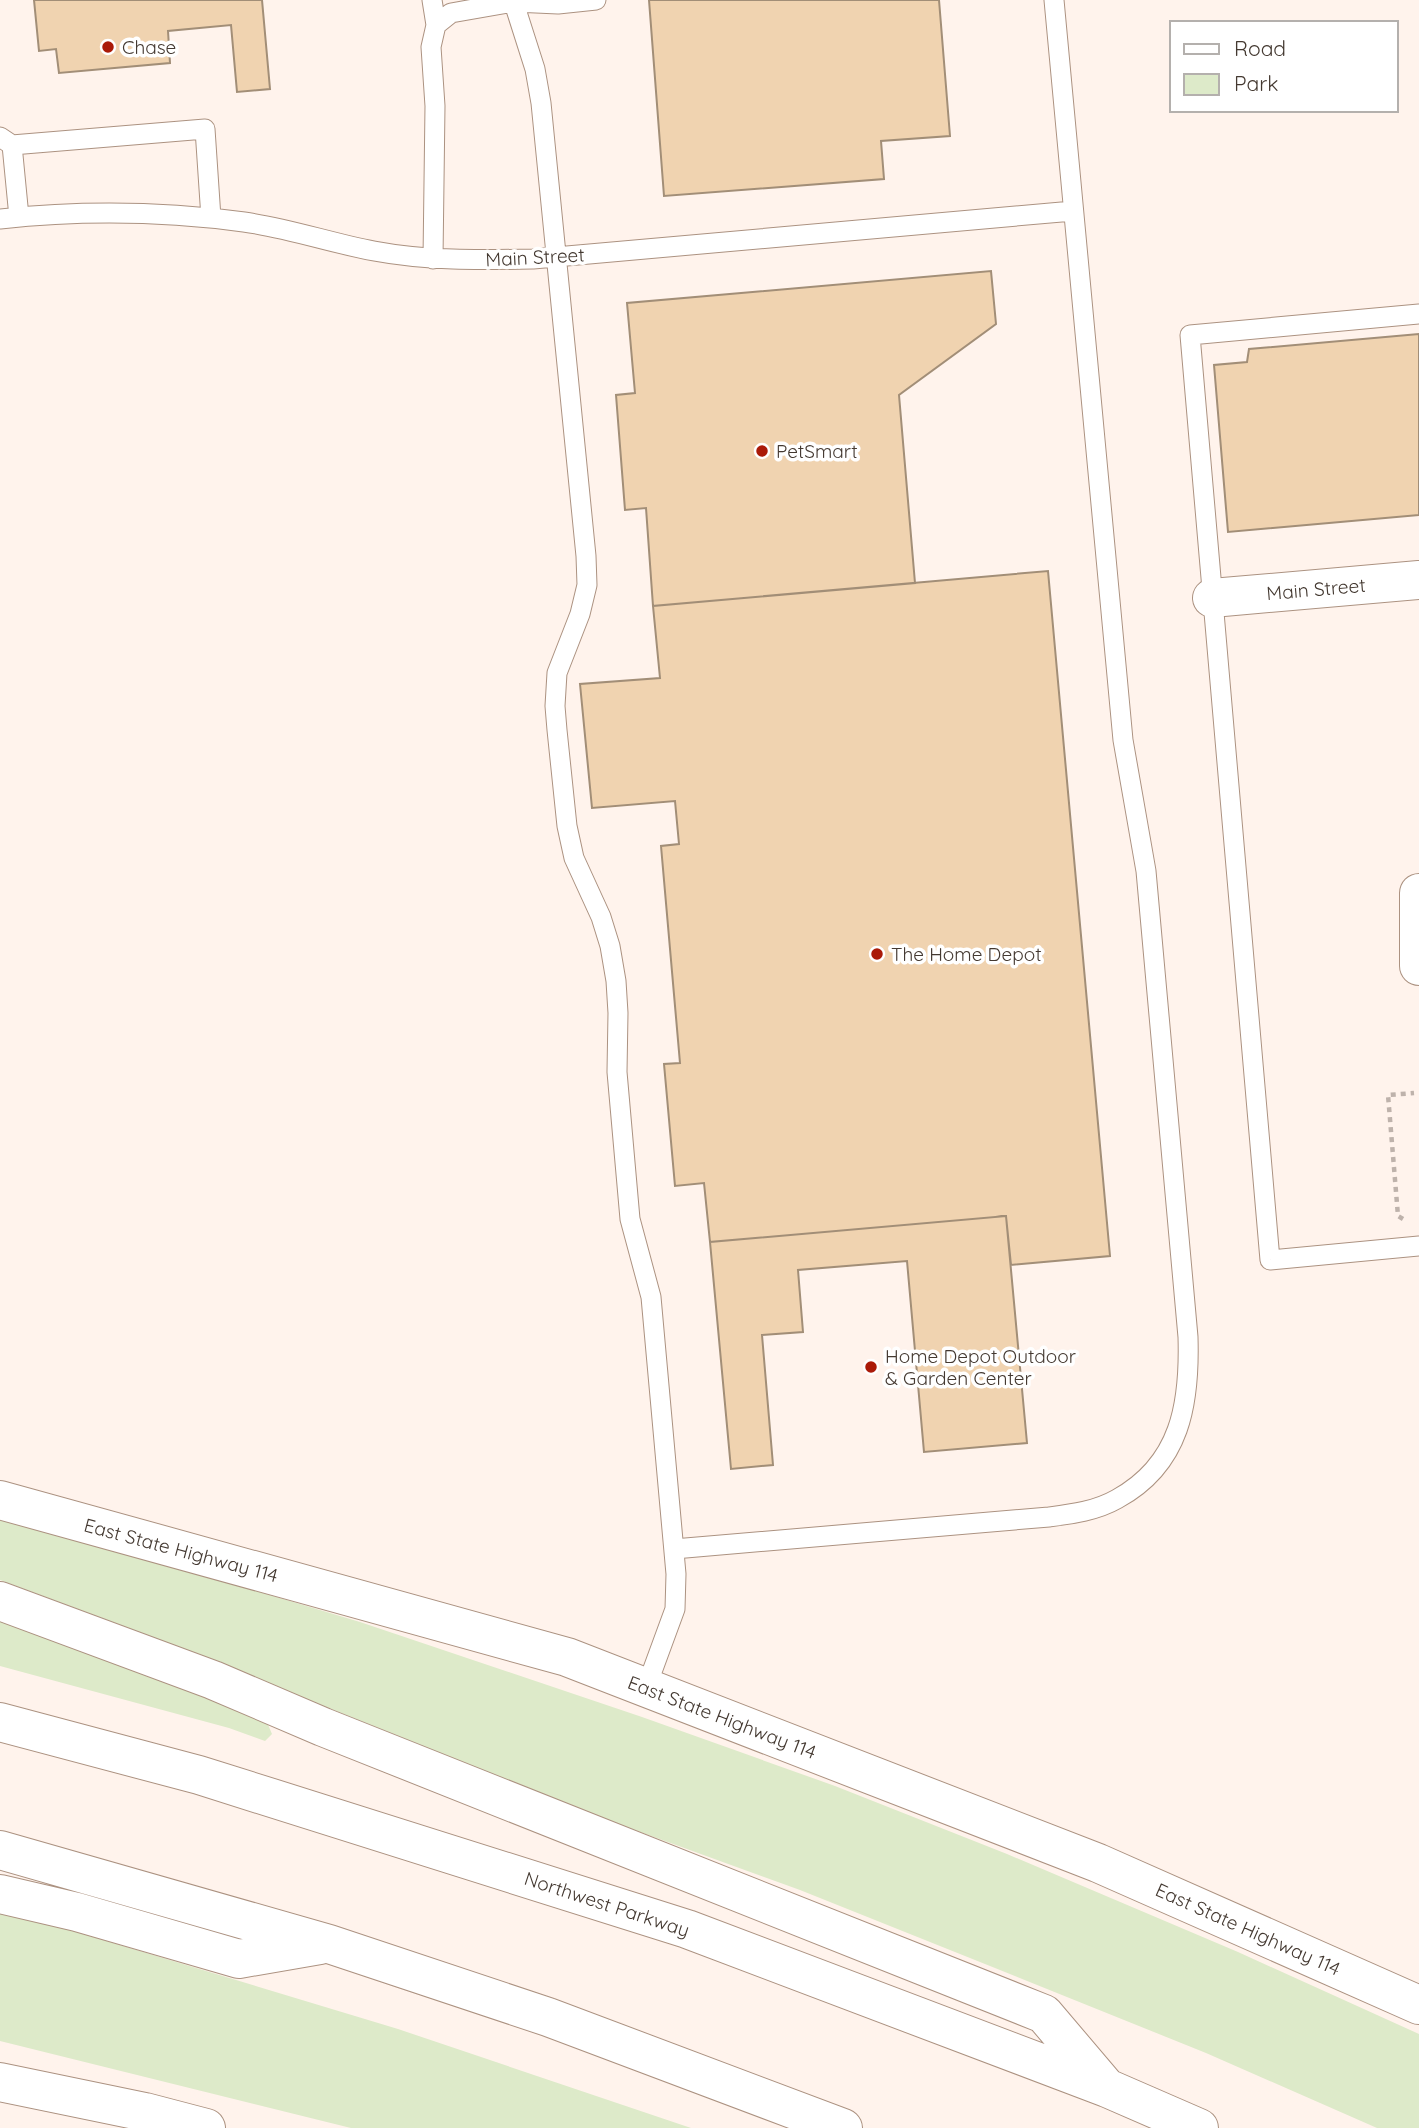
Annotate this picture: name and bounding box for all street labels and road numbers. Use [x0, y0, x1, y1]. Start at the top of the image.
street label: Main Street [485, 242, 585, 272]
street label: Main Street [1265, 573, 1367, 605]
street label: East State Highway 114 [81, 1513, 281, 1587]
street label: East State Highway 114 [624, 1670, 820, 1764]
street label: Northwest Parkway [521, 1866, 693, 1942]
street label: East State Highway 114 [1152, 1877, 1344, 1981]

